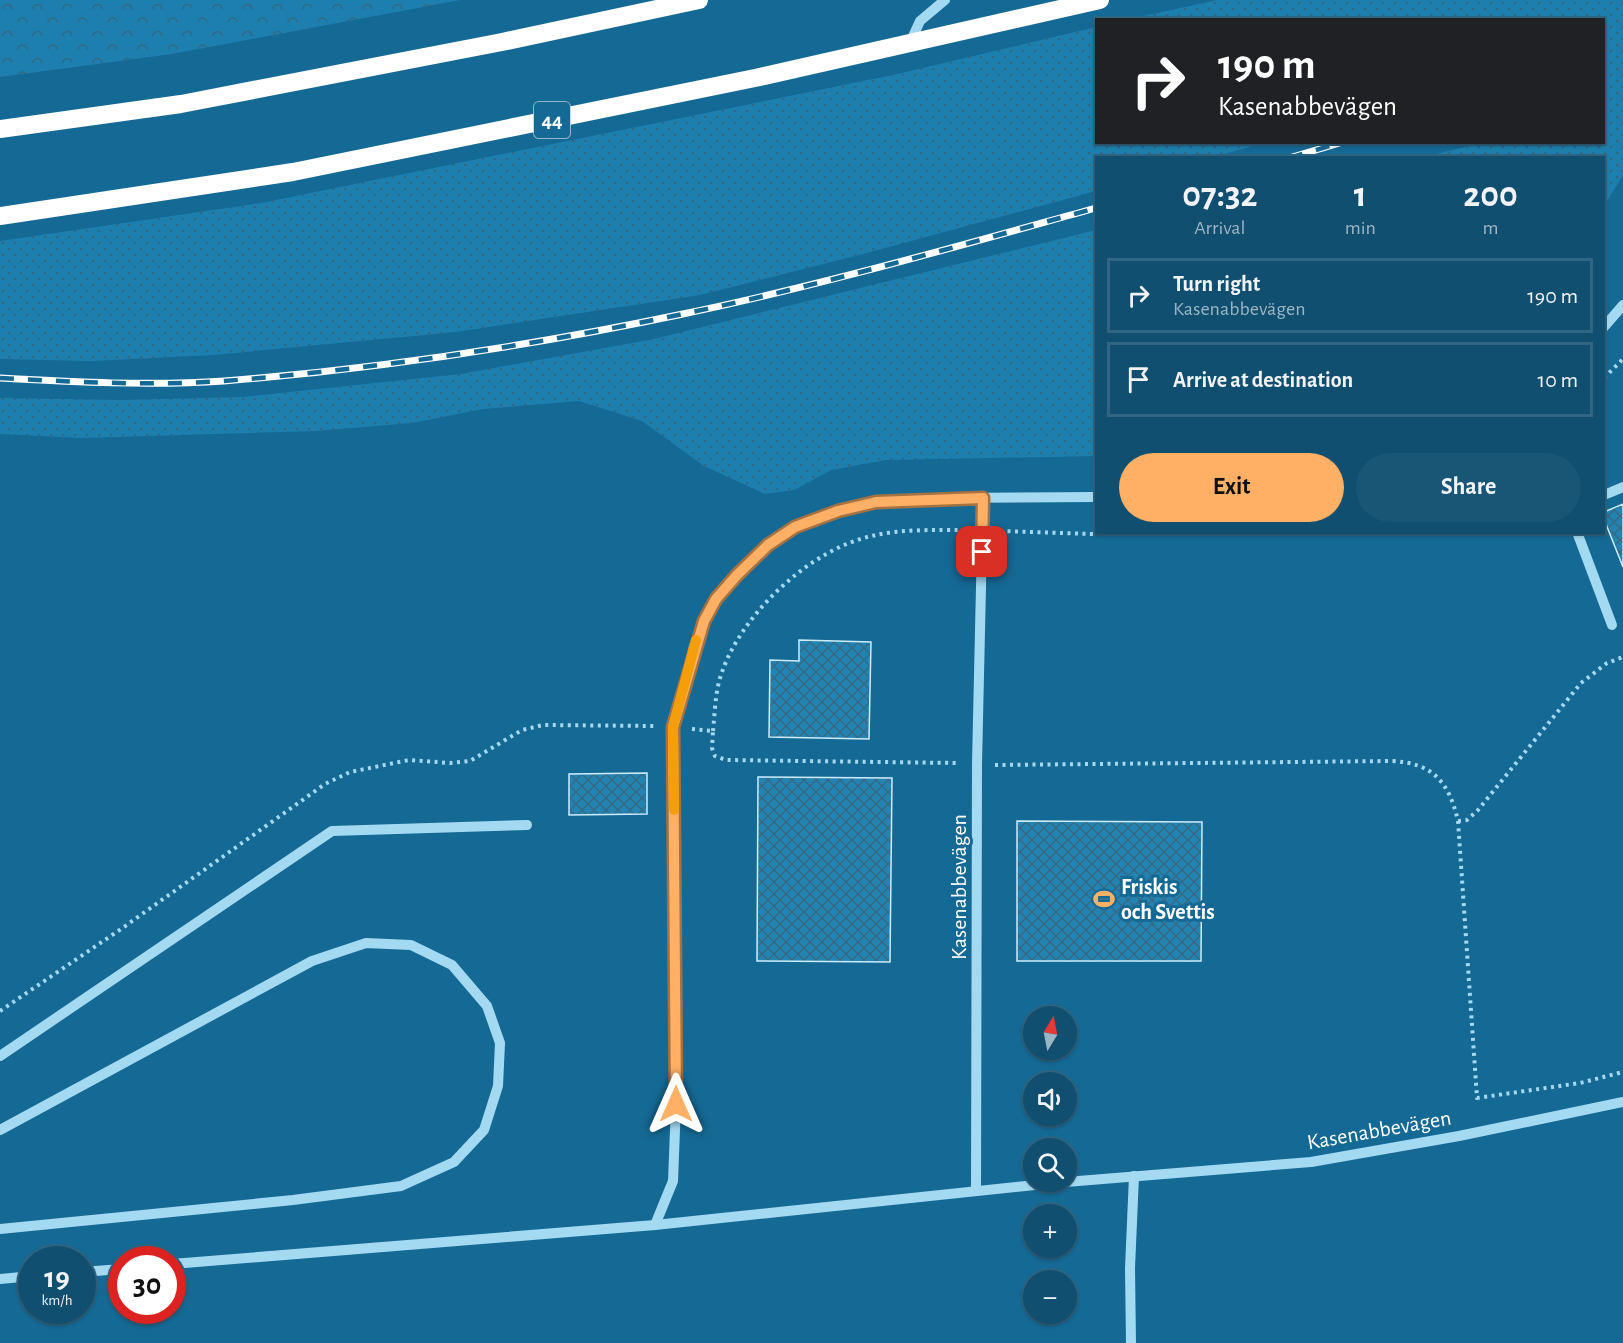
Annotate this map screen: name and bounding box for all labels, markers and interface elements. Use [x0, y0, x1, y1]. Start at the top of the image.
icon: right [1119, 42, 1197, 120]
text: 190 m [1218, 44, 1316, 86]
text: Kasenabbevägen [1218, 93, 1397, 120]
road number: 44 [534, 102, 570, 138]
text: 07:32 [1182, 177, 1257, 213]
text: 1 [1354, 177, 1367, 213]
text: 200 [1463, 177, 1518, 213]
text: Arrival [1194, 218, 1246, 238]
text: min [1345, 218, 1376, 238]
text: m [1482, 218, 1498, 238]
text: Turn right [1173, 273, 1260, 295]
icon: right [1122, 279, 1155, 312]
text: 190 m [1527, 285, 1578, 307]
text: Kasenabbevägen [1173, 299, 1306, 319]
icon: arrive [1122, 363, 1155, 396]
text: Arrive at destination [1173, 369, 1353, 391]
text: 10 m [1538, 369, 1578, 391]
button: Exit [1119, 453, 1344, 522]
button: Share [1356, 453, 1581, 522]
pin [956, 526, 1007, 577]
icon: arrive [965, 535, 998, 568]
street label: Kasenabbevägen [948, 814, 970, 960]
place label: Friskis och Svettis [1121, 876, 1215, 923]
sports icon: Friskis och Svettis [1092, 887, 1116, 911]
north arrow [1023, 1006, 1077, 1060]
map controls [1023, 1006, 1077, 1324]
position arrow [644, 1072, 708, 1136]
button: sound [1023, 1072, 1077, 1126]
street label: Kasenabbevägen [1305, 1106, 1453, 1153]
button: search [1023, 1138, 1077, 1192]
button: + [1023, 1204, 1077, 1258]
speed limit sign: 30 [108, 1246, 186, 1324]
text: 19 [44, 1263, 70, 1293]
button: − [1023, 1270, 1077, 1324]
text: km/h [42, 1293, 72, 1308]

